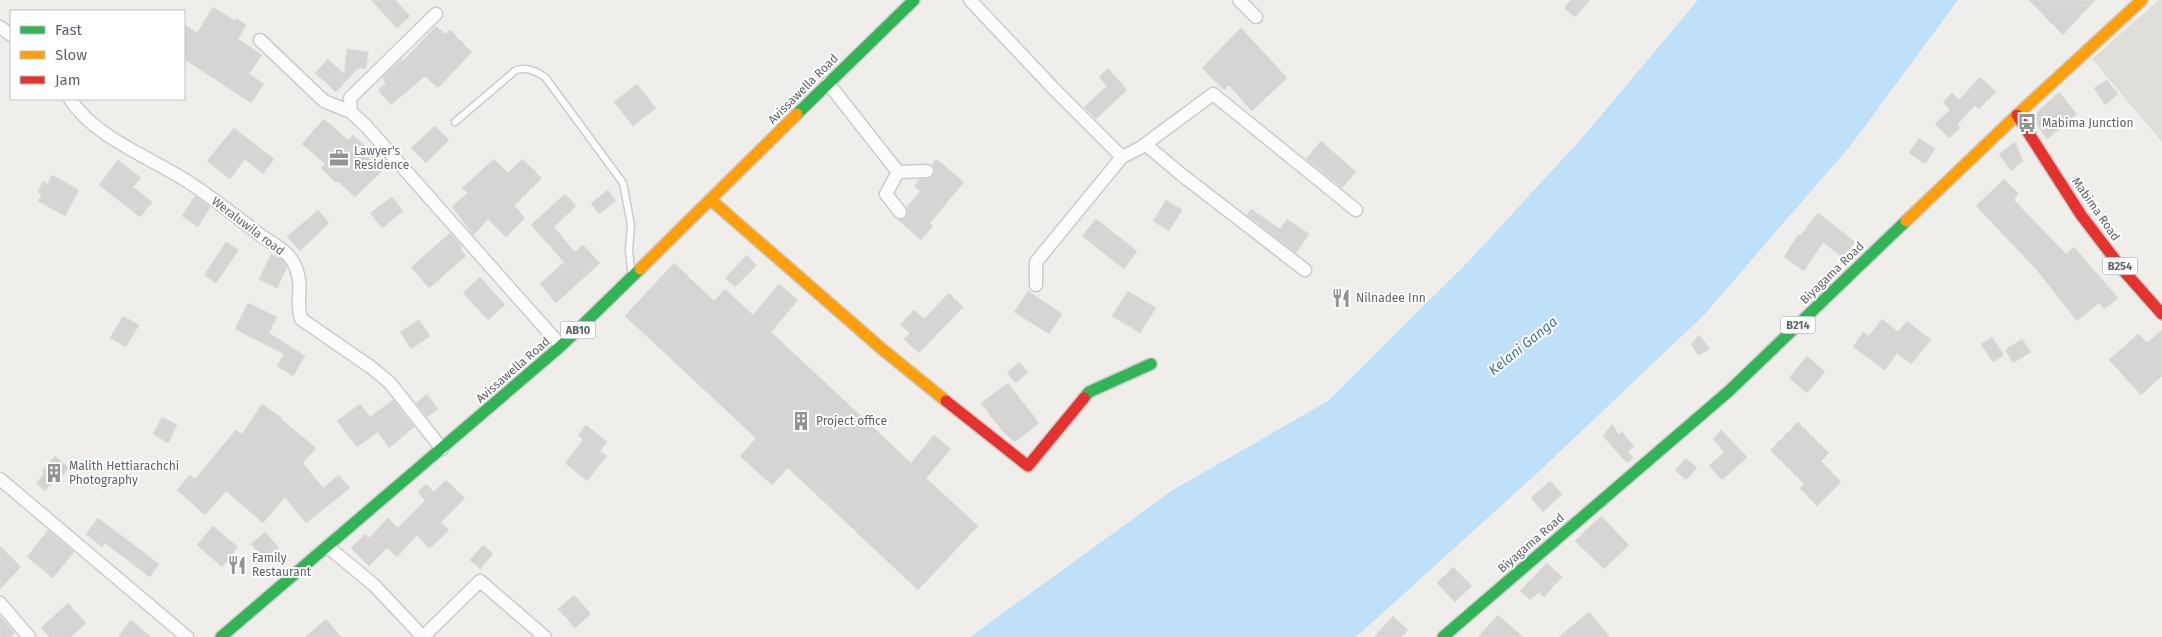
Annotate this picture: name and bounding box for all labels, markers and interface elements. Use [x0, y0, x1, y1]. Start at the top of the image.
legend [10, 10, 185, 100]
text: Fast [55, 21, 82, 39]
text: Slow [55, 46, 87, 64]
street label: Avissawella Road [765, 51, 841, 127]
text: Jam [55, 71, 81, 89]
bus stop icon: Mabima Junction [2016, 112, 2038, 134]
place label: Mabima Junction [2042, 116, 2134, 130]
place label: Lawyer's Residence [354, 144, 409, 172]
office icon: Lawyer's Residence [328, 147, 350, 169]
street label: Mabima Road [2069, 175, 2123, 243]
street label: Weraluwila road [209, 194, 287, 258]
street label: Biyagama Road [1797, 239, 1867, 307]
road number: B254 [2102, 258, 2138, 274]
restaurant icon: Nilnadee Inn [1330, 287, 1352, 309]
place label: Nilnadee Inn [1356, 291, 1426, 305]
water label: Kelani Ganga [1485, 313, 1561, 379]
road number: B214 [1780, 316, 1816, 334]
road number: AB10 [560, 322, 596, 338]
street label: Avissawella Road [473, 334, 553, 406]
building icon: Project office [790, 410, 812, 432]
place label: Project office [816, 414, 887, 428]
place label: Malith Hettiarachchi Photography [69, 459, 179, 487]
building icon: Malith Hettiarachchi Photography [43, 462, 65, 484]
street label: Biyagama Road [1495, 510, 1567, 576]
place label: Family Restaurant [252, 551, 312, 579]
restaurant icon: Family Restaurant [226, 554, 248, 576]

